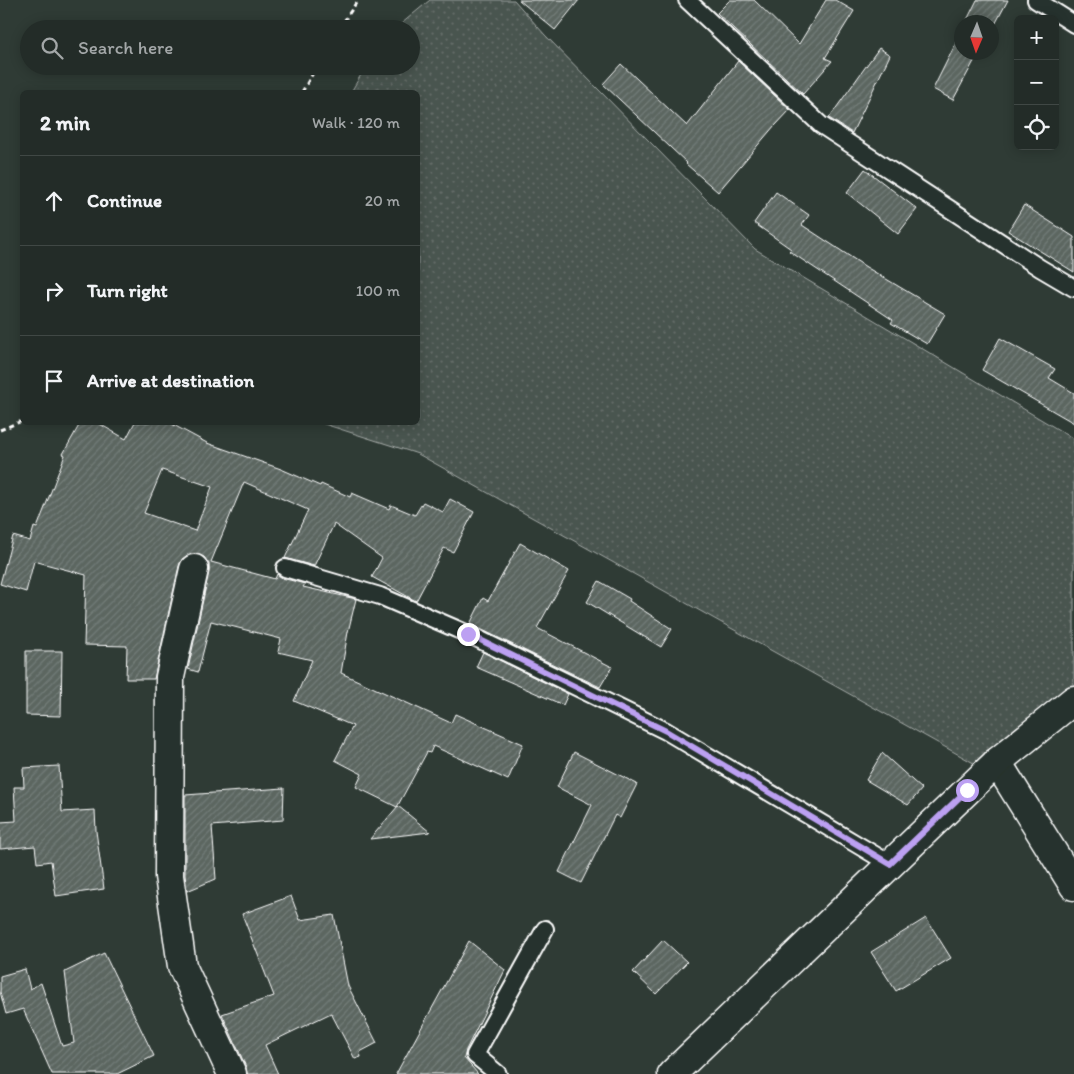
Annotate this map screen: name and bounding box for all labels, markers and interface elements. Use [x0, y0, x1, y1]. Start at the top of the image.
north arrow [954, 15, 999, 60]
map controls [1014, 15, 1059, 150]
button: + [1014, 15, 1059, 60]
search box [20, 20, 420, 75]
icon: search [38, 34, 66, 62]
text: Search here [78, 36, 173, 59]
button: − [1014, 60, 1059, 105]
button: locate [1014, 105, 1059, 150]
text: 2 min [40, 110, 90, 135]
text: Walk · 120 m [312, 113, 400, 132]
icon: ahead [40, 187, 68, 215]
text: Continue [87, 189, 162, 212]
text: 20 m [365, 191, 400, 210]
icon: right [40, 277, 68, 305]
text: Turn right [87, 279, 168, 302]
text: 100 m [356, 281, 400, 300]
icon: arrive [40, 367, 68, 395]
text: Arrive at destination [87, 369, 254, 392]
route end [457, 623, 480, 646]
route start [956, 779, 979, 802]

